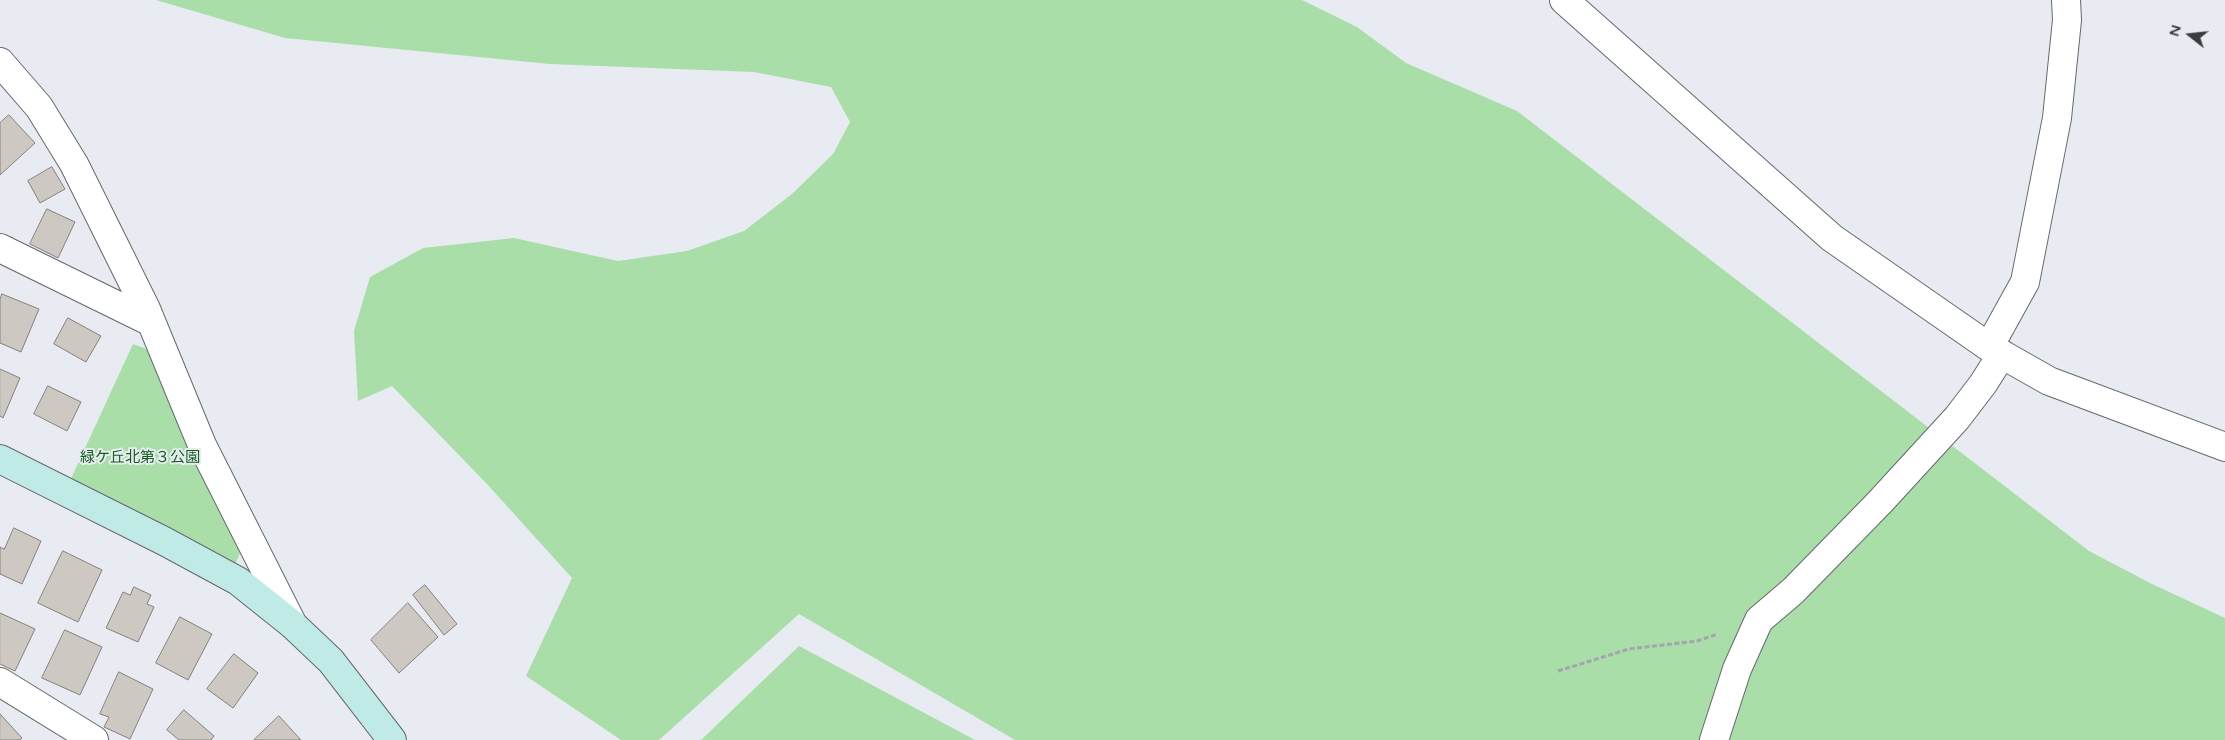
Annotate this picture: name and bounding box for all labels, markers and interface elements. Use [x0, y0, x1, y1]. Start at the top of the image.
north arrow [2165, 10, 2215, 60]
text: N [2165, 23, 2185, 38]
park label: 緑ケ丘北第３公園 [80, 449, 200, 467]

